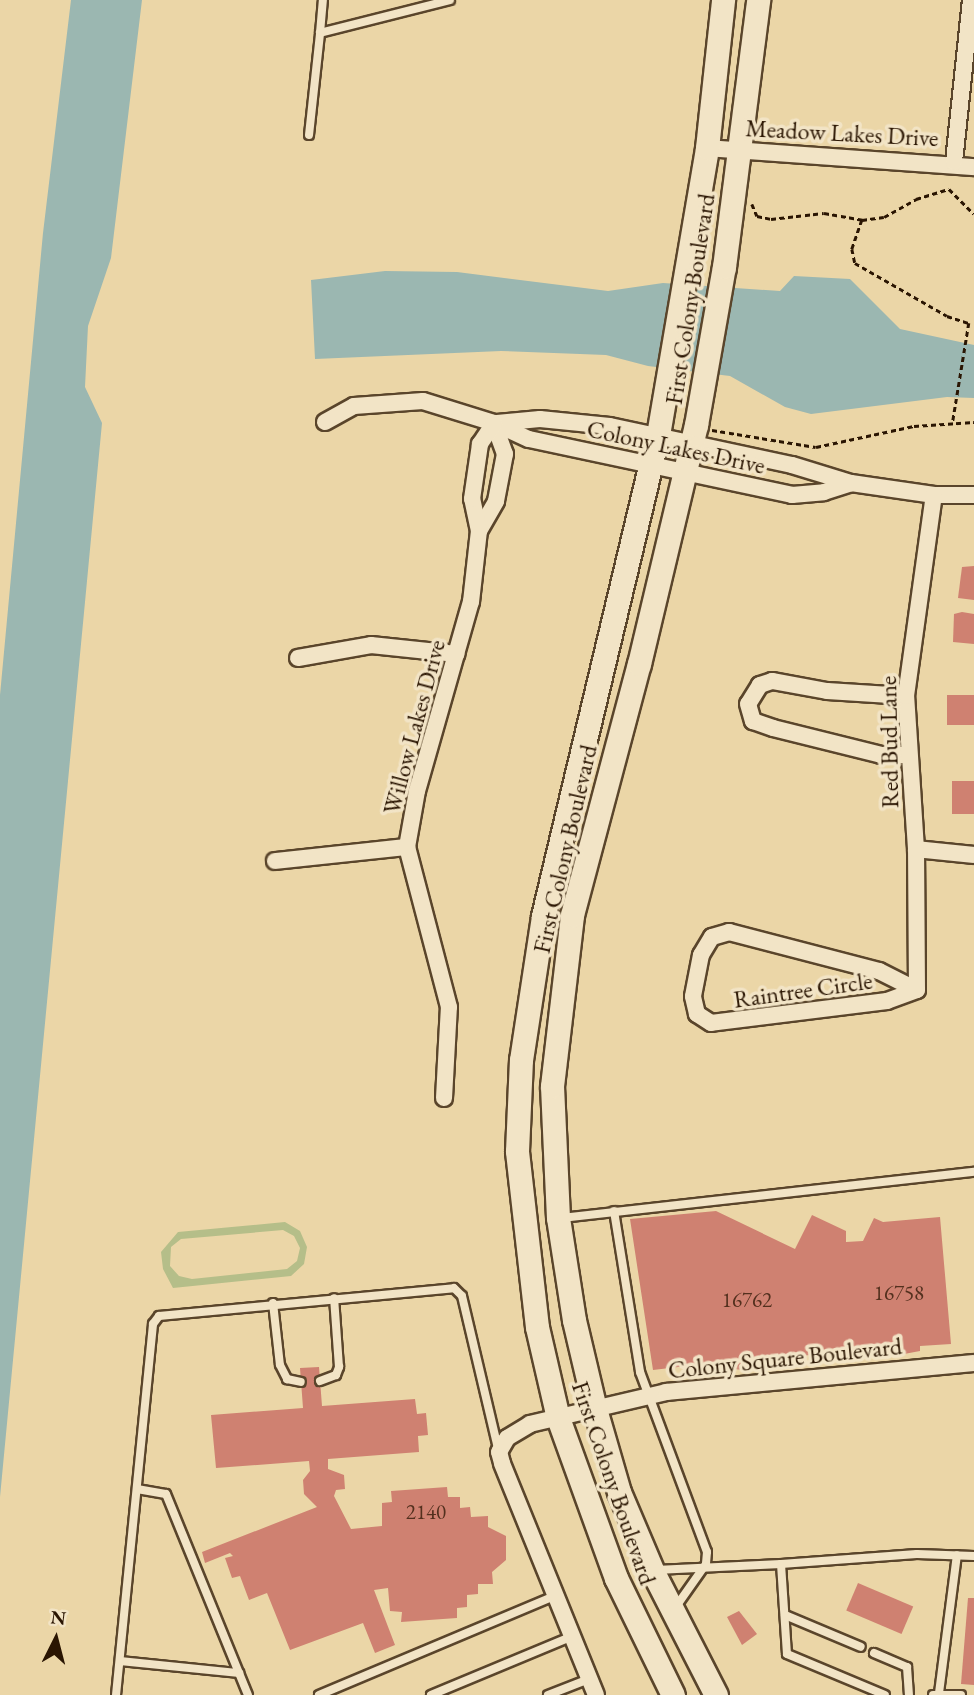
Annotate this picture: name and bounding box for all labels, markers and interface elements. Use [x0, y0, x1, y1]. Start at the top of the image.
street label: Meadow Lakes Drive [745, 114, 939, 152]
street label: First Colony Boulevard [659, 191, 721, 407]
street label: Colony Lakes Drive [584, 414, 768, 480]
street label: Willow Lakes Drive [377, 636, 451, 818]
street label: Red Bud Lane [873, 676, 905, 808]
street label: First Colony Boulevard [527, 742, 603, 956]
street label: Raintree Circle [732, 966, 874, 1014]
house number: 16758 [874, 1280, 924, 1306]
house number: 16762 [722, 1287, 772, 1313]
street label: Colony Square Boulevard [667, 1331, 903, 1385]
street label: First Colony Boulevard [566, 1378, 662, 1588]
house number: 2140 [406, 1499, 446, 1525]
north arrow [21, 1604, 91, 1674]
text: N [49, 1604, 67, 1631]

